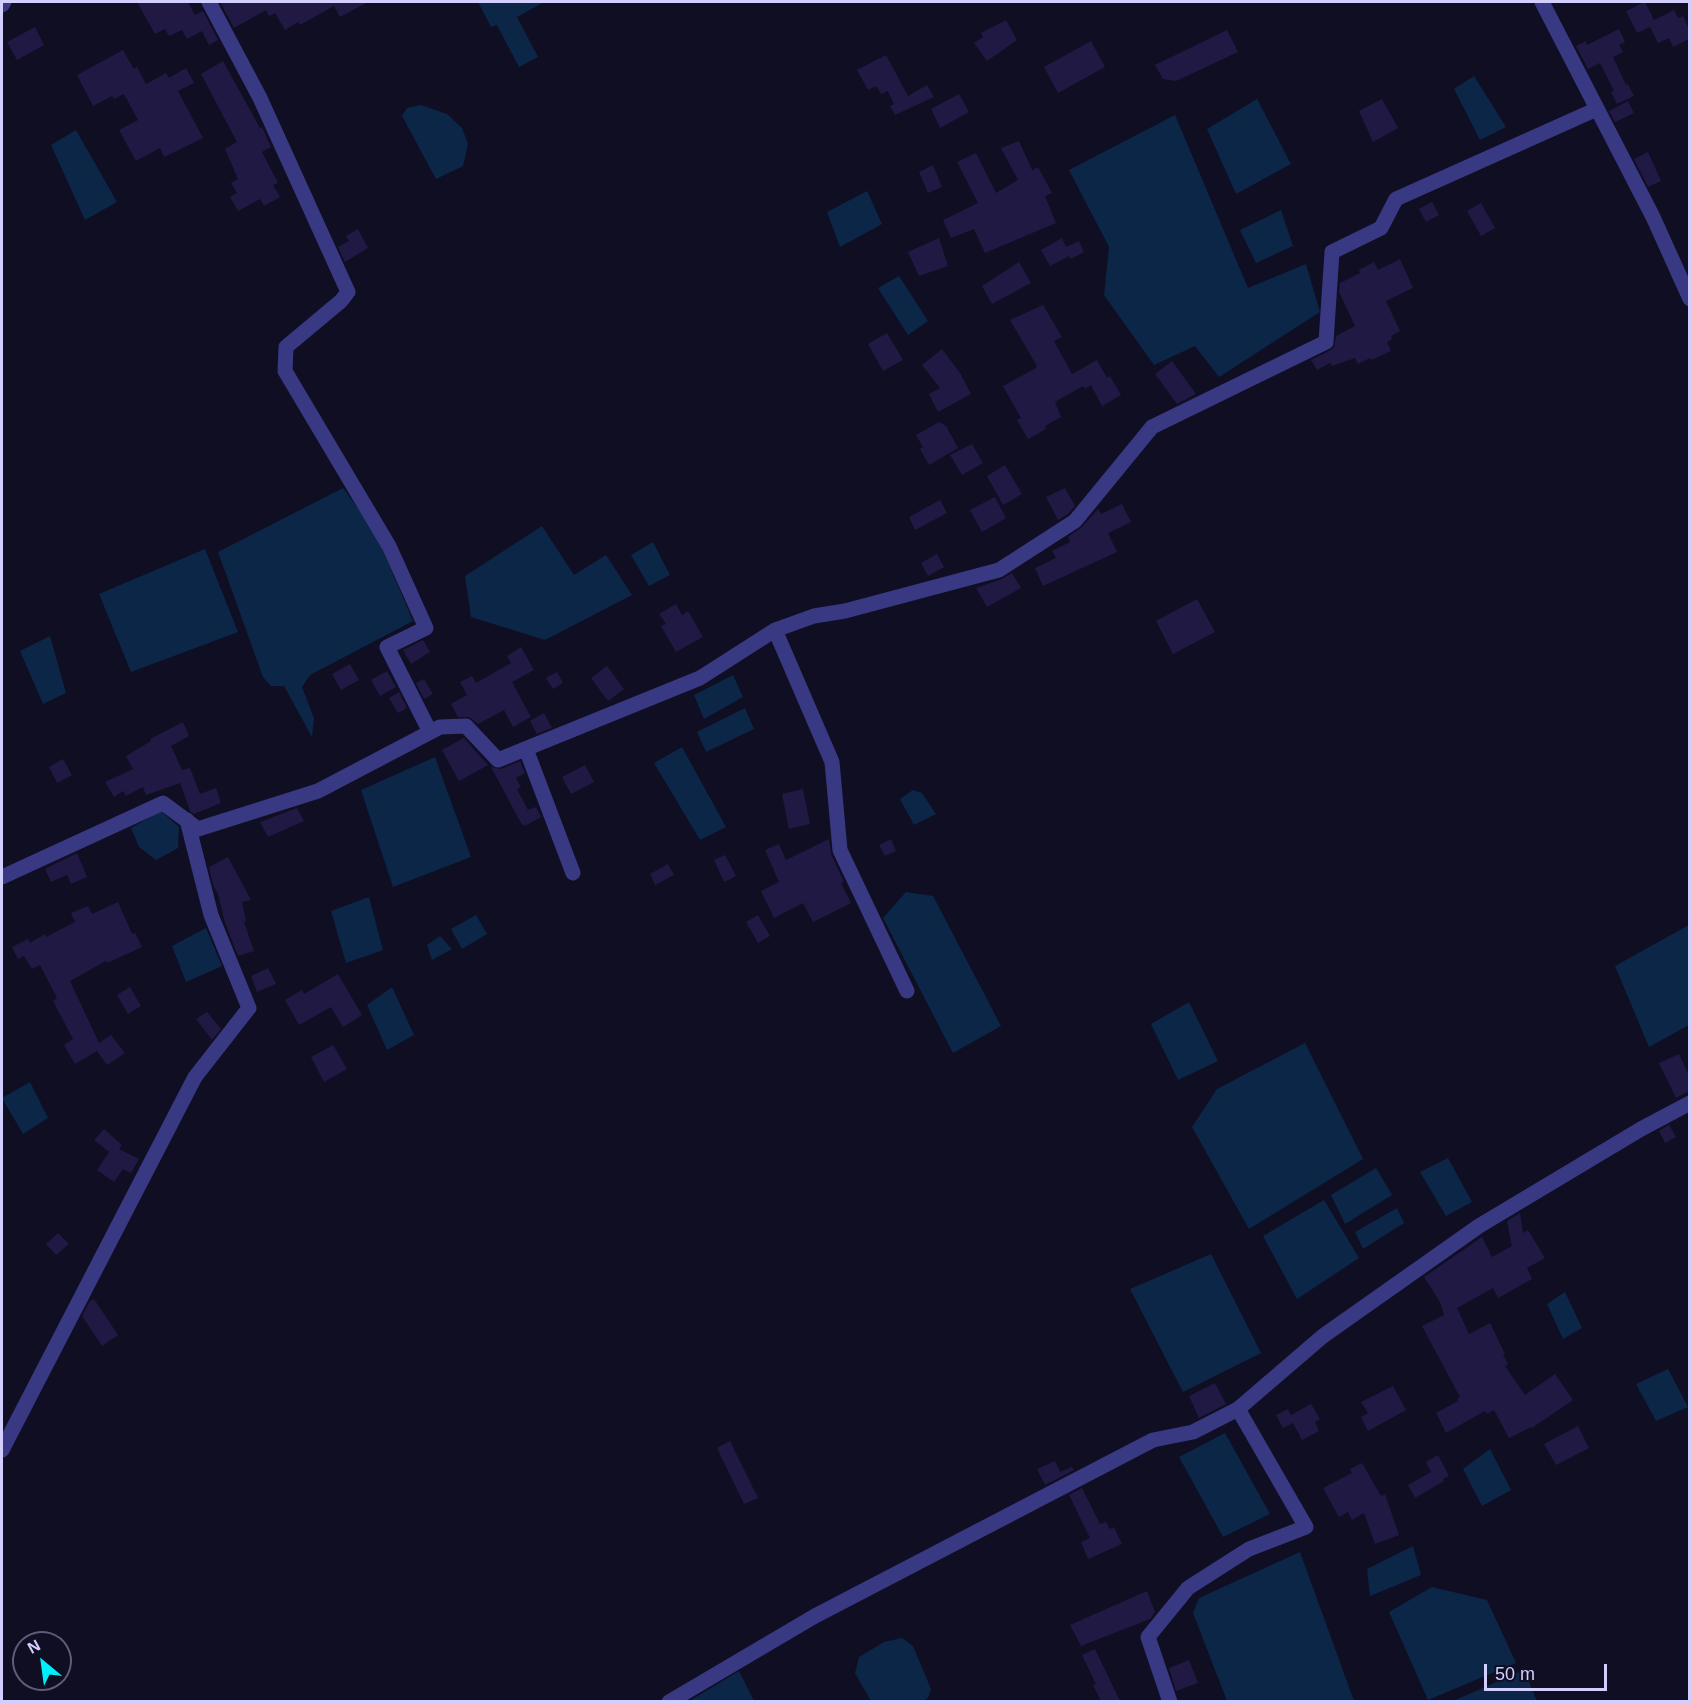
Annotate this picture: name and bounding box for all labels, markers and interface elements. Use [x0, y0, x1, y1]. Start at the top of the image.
north arrow [12, 1631, 72, 1691]
text: N [25, 1636, 43, 1657]
scale bar [1487, 1652, 1610, 1690]
text: 50 m [1495, 1664, 1535, 1684]

